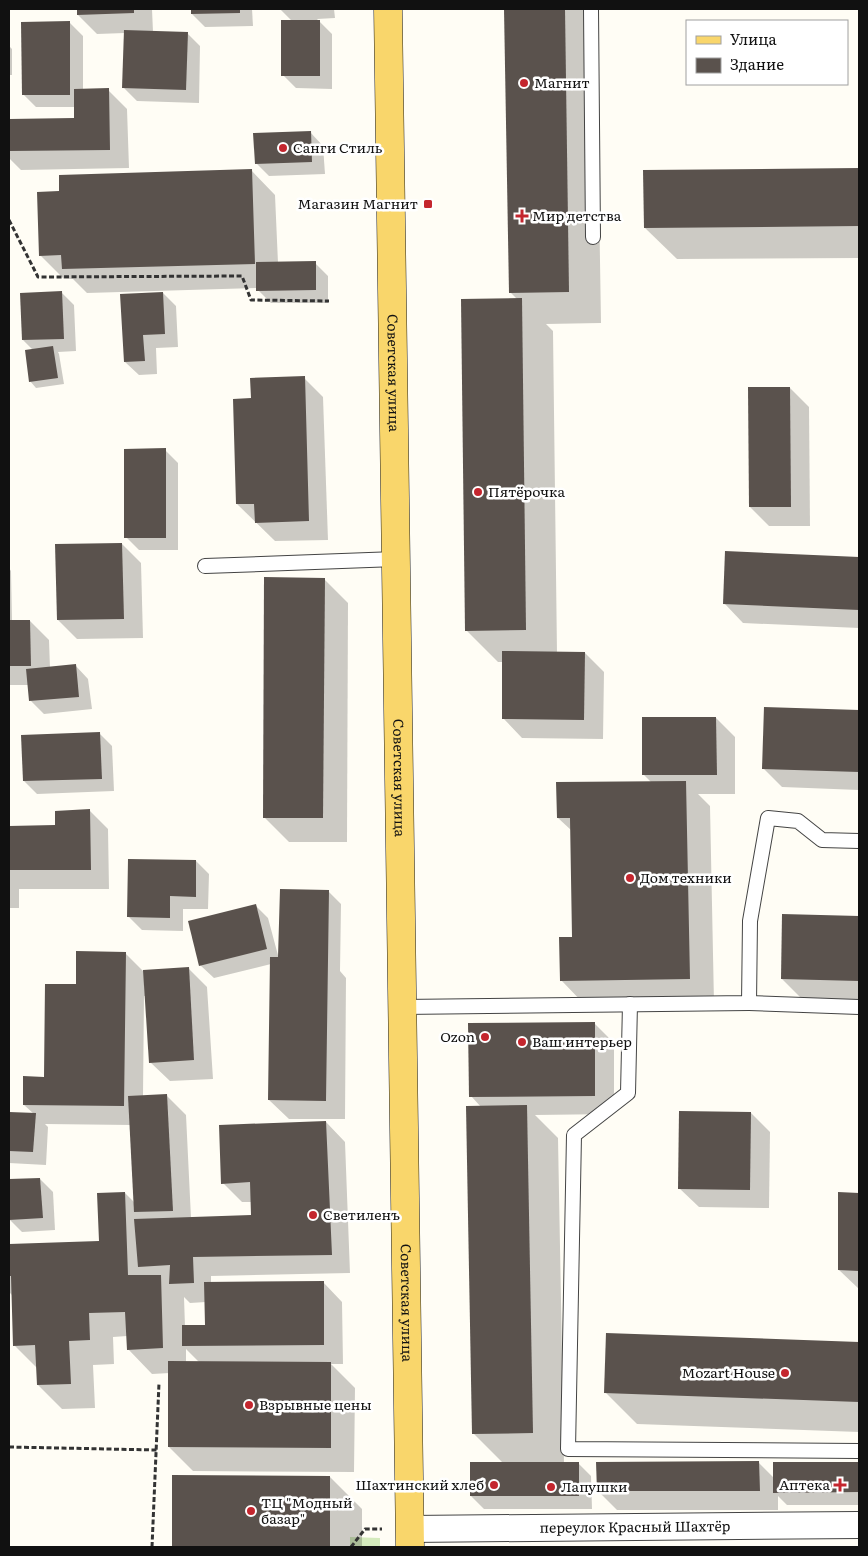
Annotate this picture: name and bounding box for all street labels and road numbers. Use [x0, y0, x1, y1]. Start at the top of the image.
street label: Советская улица [383, 314, 405, 433]
street label: Советская улица [389, 719, 411, 838]
street label: Советская улица [397, 1244, 418, 1363]
street label: переулок Красный Шахтёр [539, 1515, 730, 1537]

